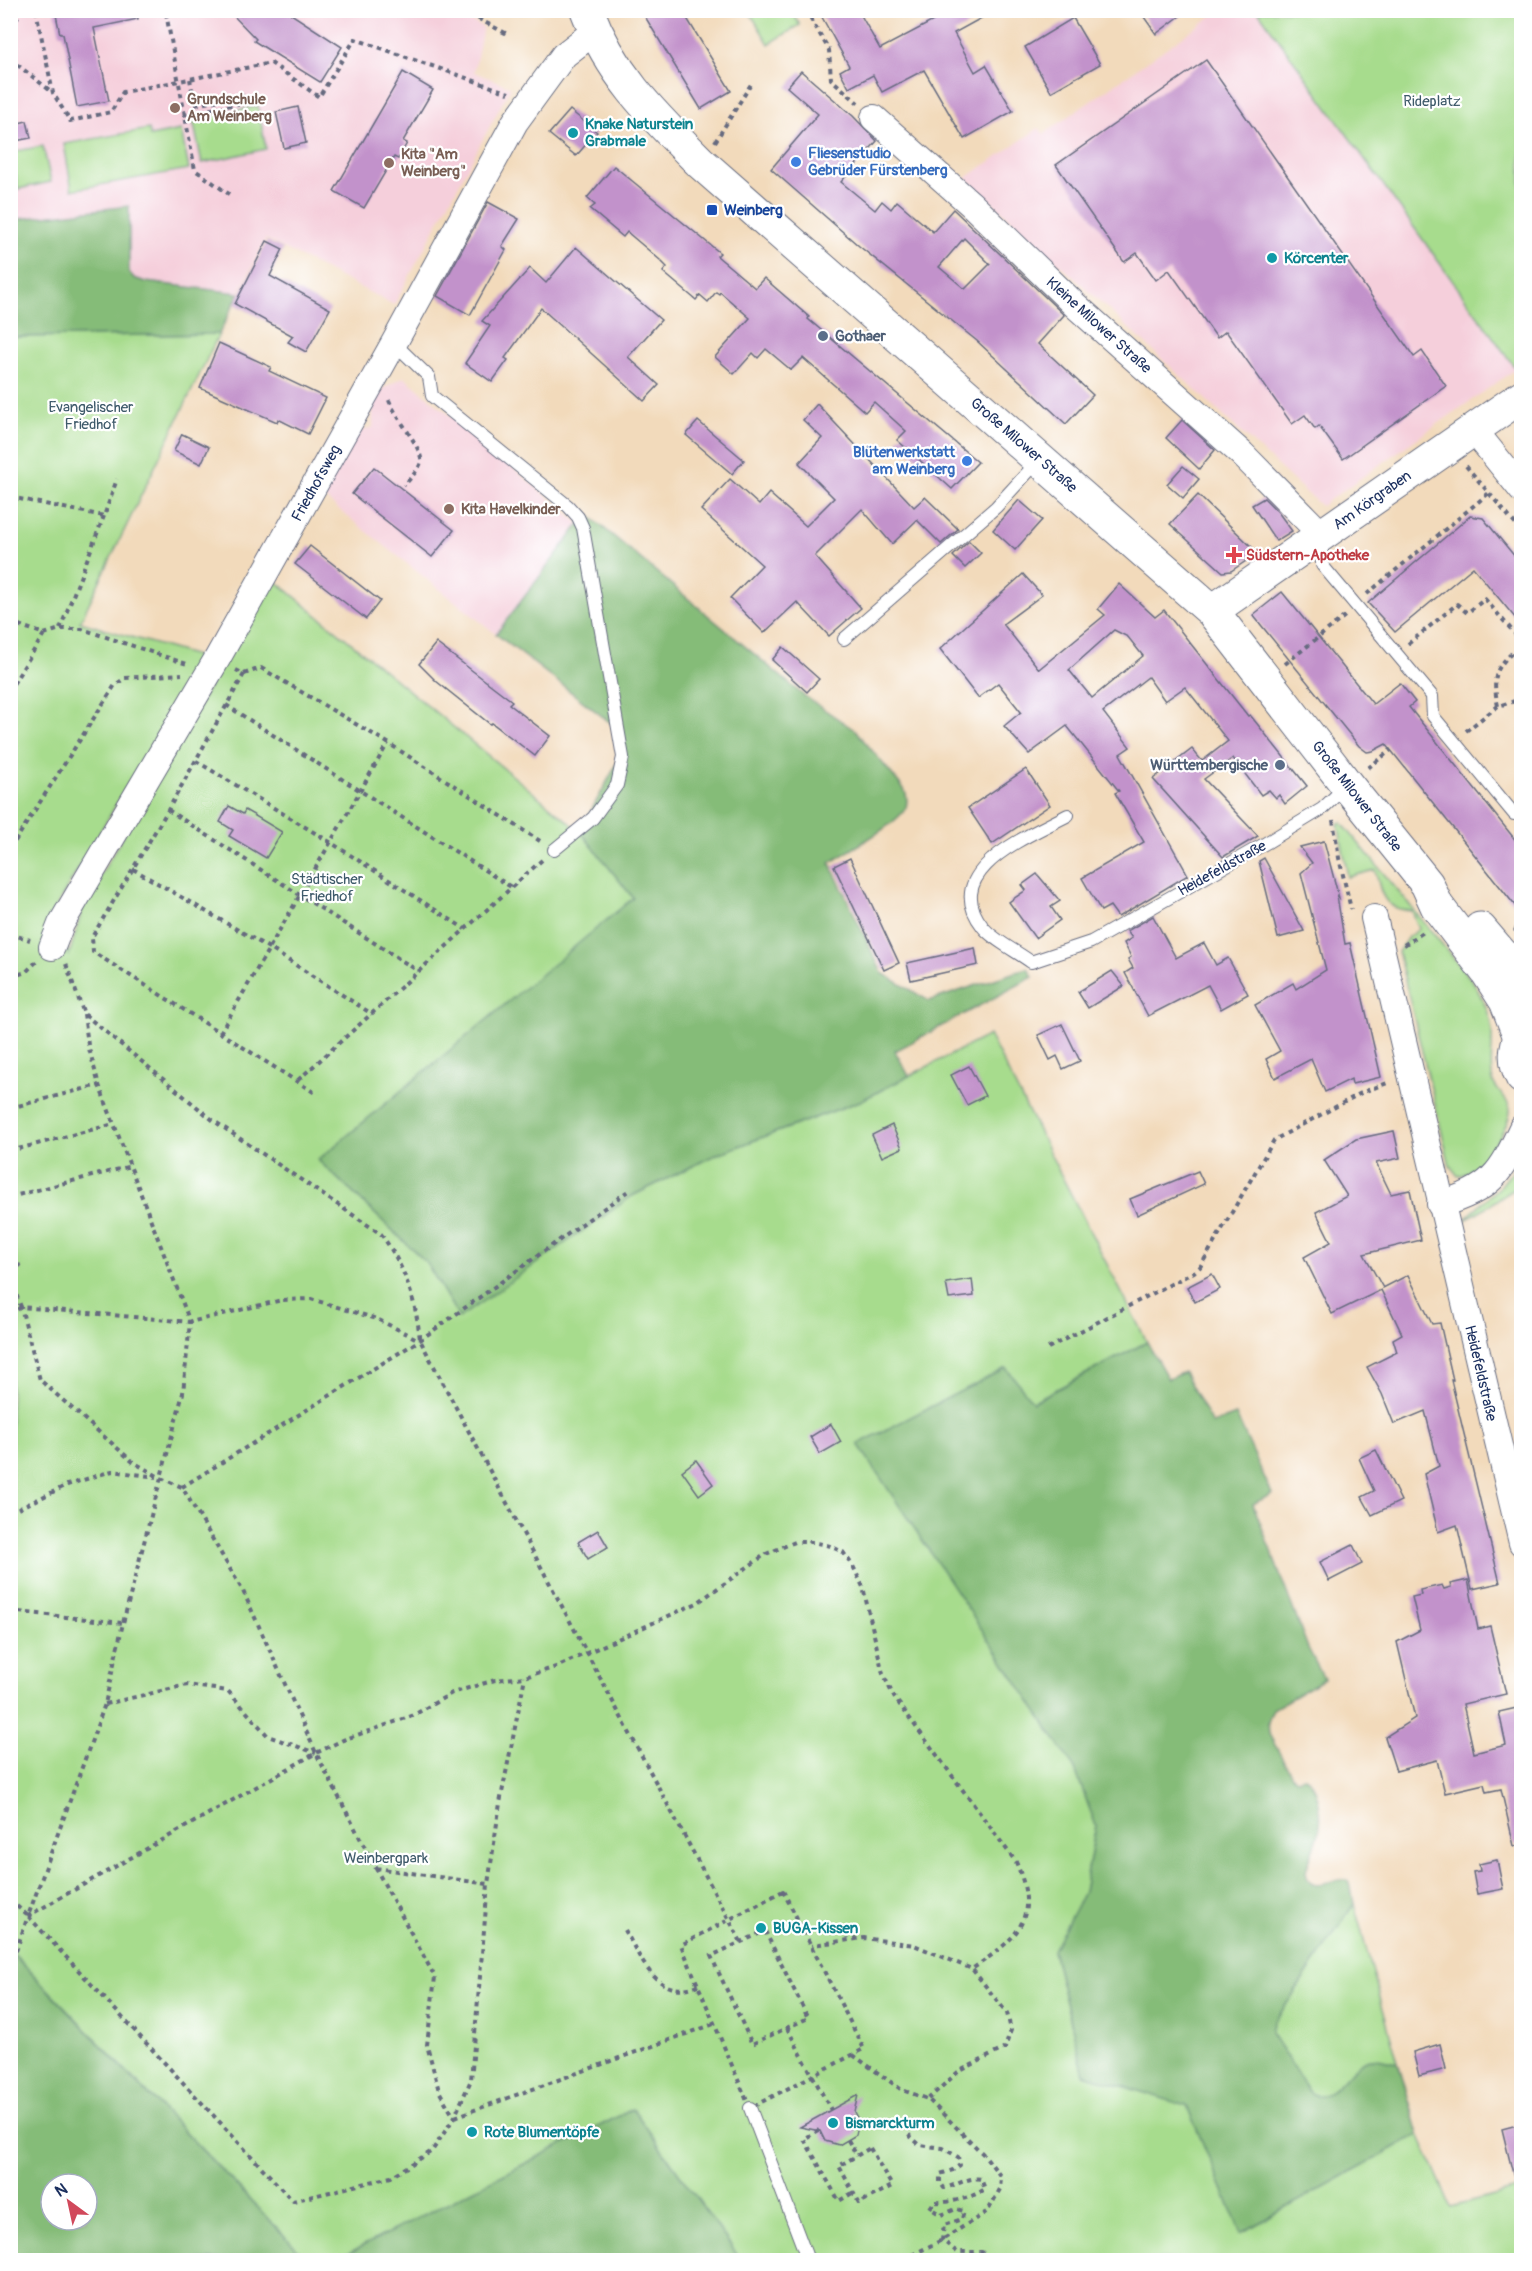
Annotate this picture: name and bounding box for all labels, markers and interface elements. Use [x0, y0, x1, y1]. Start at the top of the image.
place label: Grundschule Am Weinberg [187, 90, 272, 126]
park label: Rideplatz [1403, 92, 1461, 111]
marker: Grundschule Am Weinberg [168, 101, 182, 115]
place label: Knake Naturstein Grabmale [585, 115, 694, 151]
marker: Knake Naturstein Grabmale [566, 126, 580, 140]
place label: Fliesenstudio Gebrüder Fürstenberg [808, 144, 948, 180]
place label: Kita "Am Weinberg" [401, 145, 466, 181]
marker: Fliesenstudio Gebrüder Fürstenberg [789, 155, 803, 169]
marker: Kita "Am Weinberg" [382, 156, 396, 170]
place label: Weinberg [724, 201, 783, 220]
marker: Weinberg [705, 203, 719, 217]
place label: Körcenter [1284, 249, 1349, 268]
marker: Körcenter [1265, 251, 1279, 265]
street label: Kleine Milower Straße [1042, 273, 1156, 378]
place label: Gothaer [835, 327, 886, 346]
marker: Gothaer [816, 329, 830, 343]
street label: Große Milower Straße [966, 394, 1082, 497]
park label: Evangelischer Friedhof [49, 398, 134, 434]
street label: Friedhofsweg [288, 442, 345, 525]
place label: Blütenwerkstatt am Weinberg [853, 443, 956, 479]
marker: Blütenwerkstatt am Weinberg [960, 454, 974, 468]
street label: Am Körgraben [1329, 466, 1415, 534]
place label: Kita Havelkinder [461, 500, 561, 519]
marker: Kita Havelkinder [442, 502, 456, 516]
place label: Südstern-Apotheke [1246, 546, 1370, 565]
marker: Südstern-Apotheke [1227, 548, 1241, 562]
street label: Große Milower Straße [1307, 737, 1406, 856]
place label: Württembergische [1150, 756, 1269, 775]
marker: Württembergische [1273, 758, 1287, 772]
street label: Heidefeldstraße [1175, 836, 1270, 901]
park label: Städtischer Friedhof [291, 870, 364, 906]
street label: Heidefeldstraße [1460, 1323, 1501, 1424]
park label: Weinbergpark [344, 1849, 429, 1868]
place label: BUGA-Kissen [773, 1919, 859, 1938]
marker: BUGA-Kissen [754, 1921, 768, 1935]
place label: Bismarckturm [845, 2114, 935, 2133]
marker: Bismarckturm [826, 2116, 840, 2130]
place label: Rote Blumentöpfe [484, 2123, 600, 2142]
marker: Rote Blumentöpfe [465, 2125, 479, 2139]
north arrow [39, 2172, 99, 2232]
text: N [51, 2179, 72, 2202]

